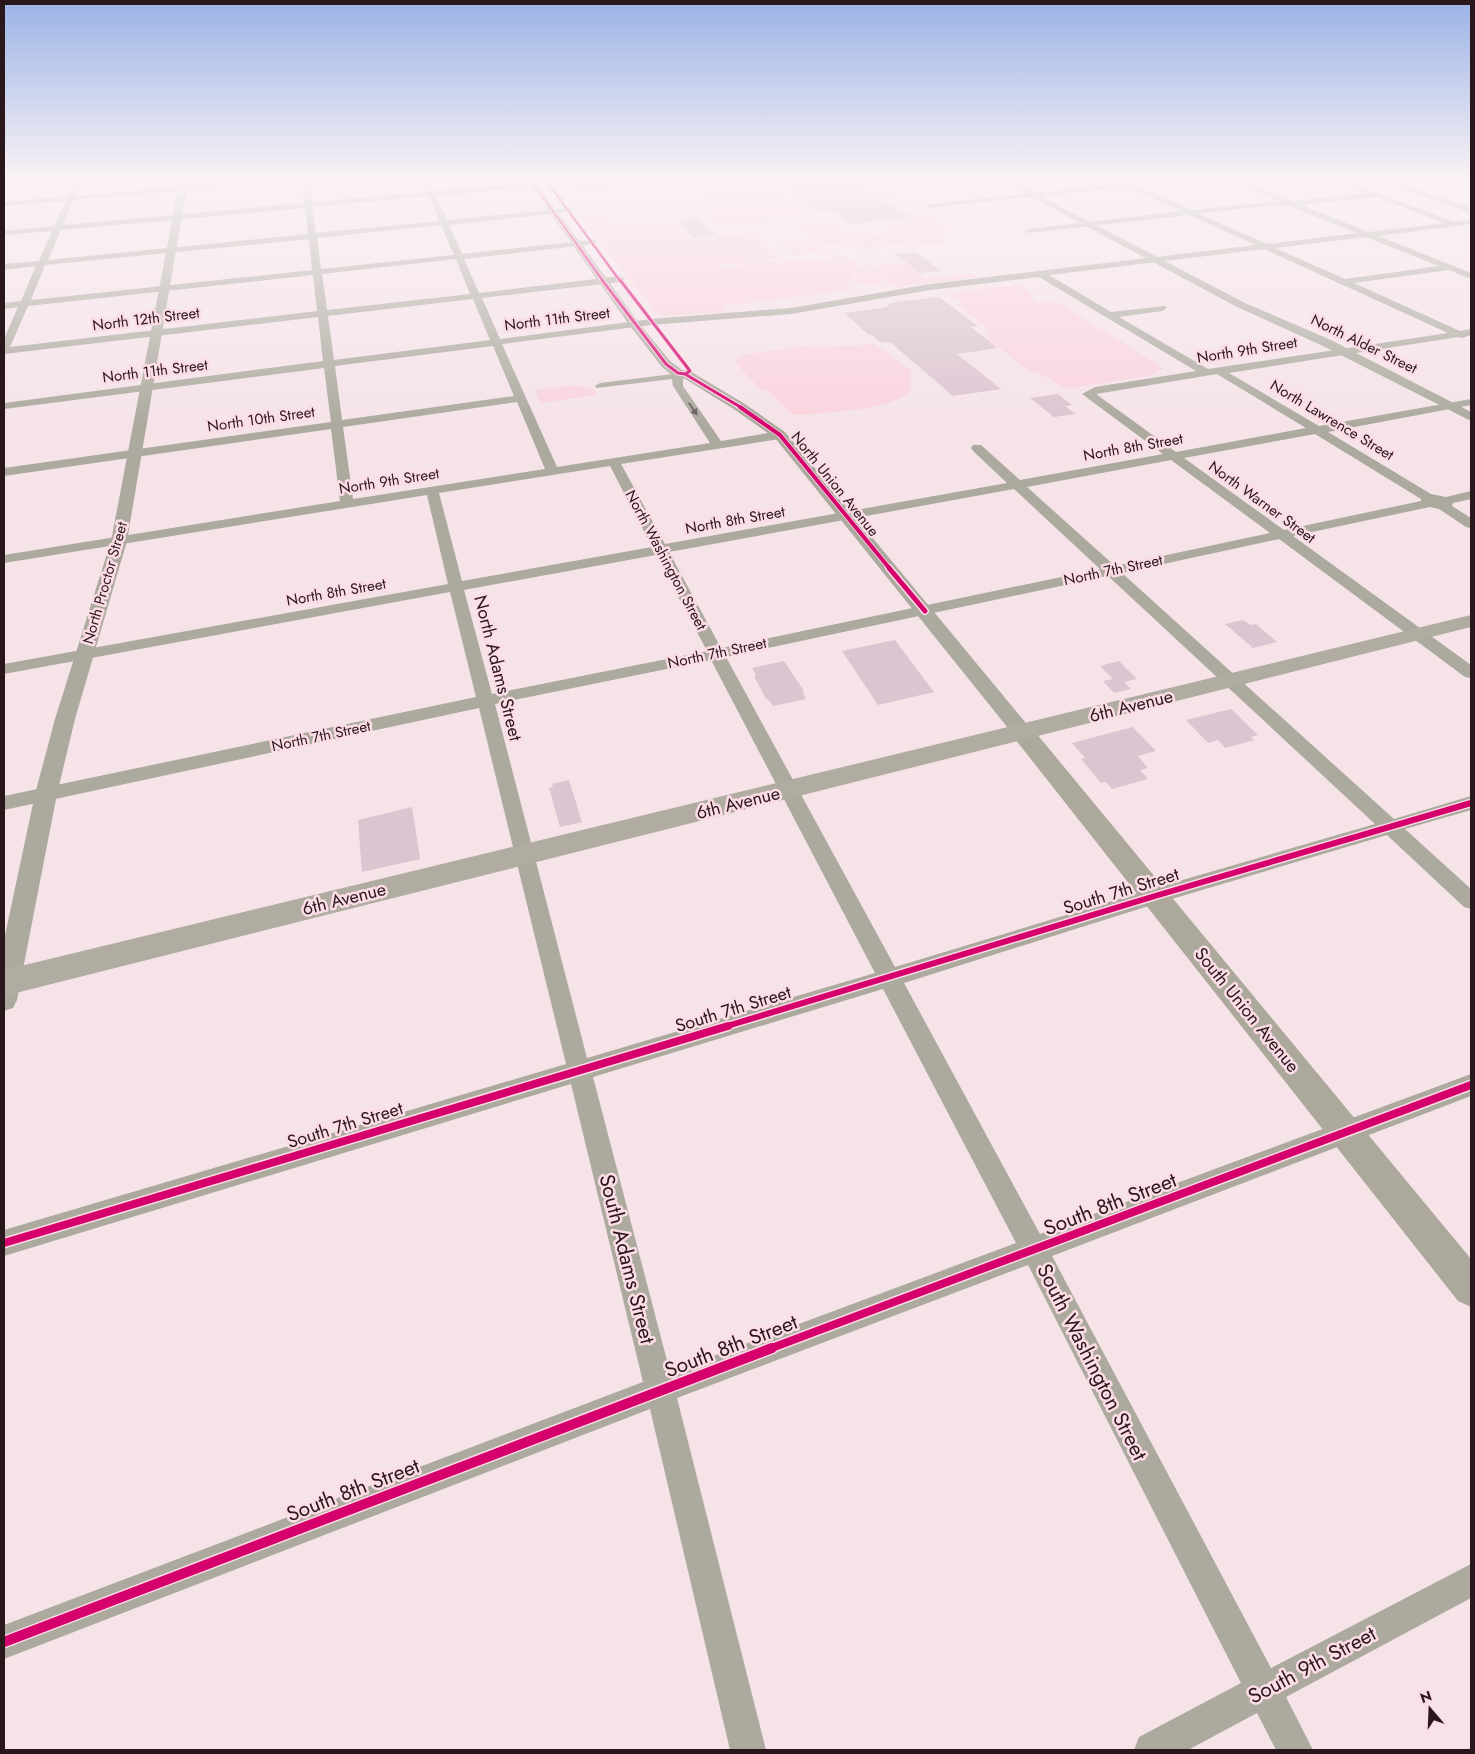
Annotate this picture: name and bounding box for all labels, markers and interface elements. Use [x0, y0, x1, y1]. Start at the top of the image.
street label: North 12th Street [91, 301, 201, 336]
street label: North 11th Street [503, 302, 611, 336]
street label: North Alder Street [1307, 309, 1421, 379]
street label: North 9th Street [1195, 331, 1299, 369]
street label: North 11th Street [101, 354, 209, 388]
street label: North Lawrence Street [1266, 374, 1398, 466]
street label: North 10th Street [206, 401, 317, 437]
one-way arrow [688, 402, 698, 415]
street label: North Union Avenue [786, 427, 884, 541]
street label: North 8th Street [1081, 427, 1185, 467]
street label: North Warner Street [1204, 456, 1320, 549]
street label: North 9th Street [337, 462, 441, 500]
street label: North Washington Street [620, 486, 712, 634]
street label: North 8th Street [683, 500, 787, 540]
street label: North Proctor Street [77, 519, 133, 647]
street label: North 7th Street [1062, 549, 1165, 591]
street label: North 8th Street [284, 572, 388, 612]
street label: North Adams Street [467, 592, 529, 744]
street label: North 7th Street [666, 632, 769, 674]
street label: 6th Avenue [1086, 683, 1176, 729]
street label: North 7th Street [270, 715, 373, 757]
street label: 6th Avenue [693, 780, 783, 826]
street label: South 7th Street [1060, 861, 1183, 921]
street label: 6th Avenue [299, 876, 389, 922]
street label: South Union Avenue [1188, 942, 1306, 1078]
street label: South 7th Street [672, 979, 795, 1039]
street label: South 7th Street [284, 1095, 407, 1155]
street label: South 8th Street [1039, 1165, 1181, 1243]
street label: South Adams Street [591, 1171, 663, 1347]
street label: South Washington Street [1029, 1258, 1155, 1466]
street label: South 8th Street [660, 1307, 802, 1385]
street label: South 8th Street [282, 1451, 424, 1529]
street label: South 9th Street [1243, 1619, 1381, 1711]
north arrow [1405, 1684, 1455, 1734]
text: N [1417, 1685, 1434, 1708]

